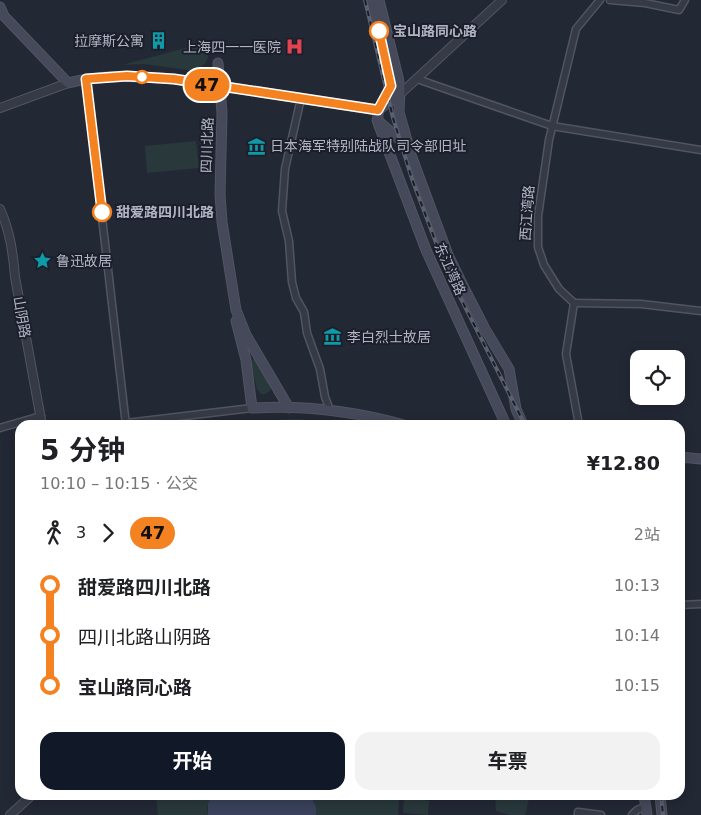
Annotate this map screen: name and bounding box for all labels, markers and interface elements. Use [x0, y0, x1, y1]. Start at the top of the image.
marker: 宝山路同心路 [369, 21, 389, 41]
place label: 宝山路同心路 [393, 23, 477, 39]
building icon: 拉摩斯公寓 [148, 31, 168, 51]
place label: 拉摩斯公寓 [74, 33, 144, 49]
hospital icon: 上海四一一医院 [285, 37, 305, 57]
place label: 上海四一一医院 [183, 39, 281, 55]
line badge: 47 [184, 69, 230, 101]
unlabelled marker [135, 70, 149, 84]
text: 47 [194, 74, 220, 95]
street label: 四川北路 [198, 117, 216, 173]
museum icon: 日本海军特别陆战队司令部旧址 [246, 136, 266, 156]
place label: 日本海军特别陆战队司令部旧址 [270, 138, 466, 154]
street label: 西江湾路 [517, 185, 537, 241]
marker: 甜爱路四川北路 [92, 202, 112, 222]
place label: 甜爱路四川北路 [116, 204, 214, 220]
street label: 东江湾路 [431, 240, 469, 298]
place icon: 鲁迅故居 [32, 251, 52, 271]
place label: 鲁迅故居 [56, 253, 112, 269]
street label: 山阴路 [10, 295, 34, 339]
museum icon: 李白烈士故居 [323, 327, 343, 347]
place label: 李白烈士故居 [347, 329, 431, 345]
map controls [630, 350, 685, 405]
button: locate [630, 350, 685, 405]
text: 5 分钟 [40, 434, 125, 467]
text: ¥12.80 [587, 452, 660, 474]
text: 10:10 – 10:15 · 公交 [40, 474, 198, 493]
icon: walk [40, 519, 68, 547]
icon: forward [94, 519, 122, 547]
text: 47 [140, 522, 165, 543]
text: 3 [76, 523, 86, 542]
text: 2站 [634, 525, 660, 544]
text: 甜爱路四川北路 [78, 576, 211, 598]
text: 10:13 [614, 576, 660, 595]
text: 四川北路山阴路 [78, 626, 211, 648]
text: 10:14 [614, 626, 660, 645]
text: 宝山路同心路 [78, 676, 192, 698]
text: 10:15 [614, 676, 660, 695]
button: 开始 [40, 732, 345, 790]
button: 车票 [355, 732, 660, 790]

